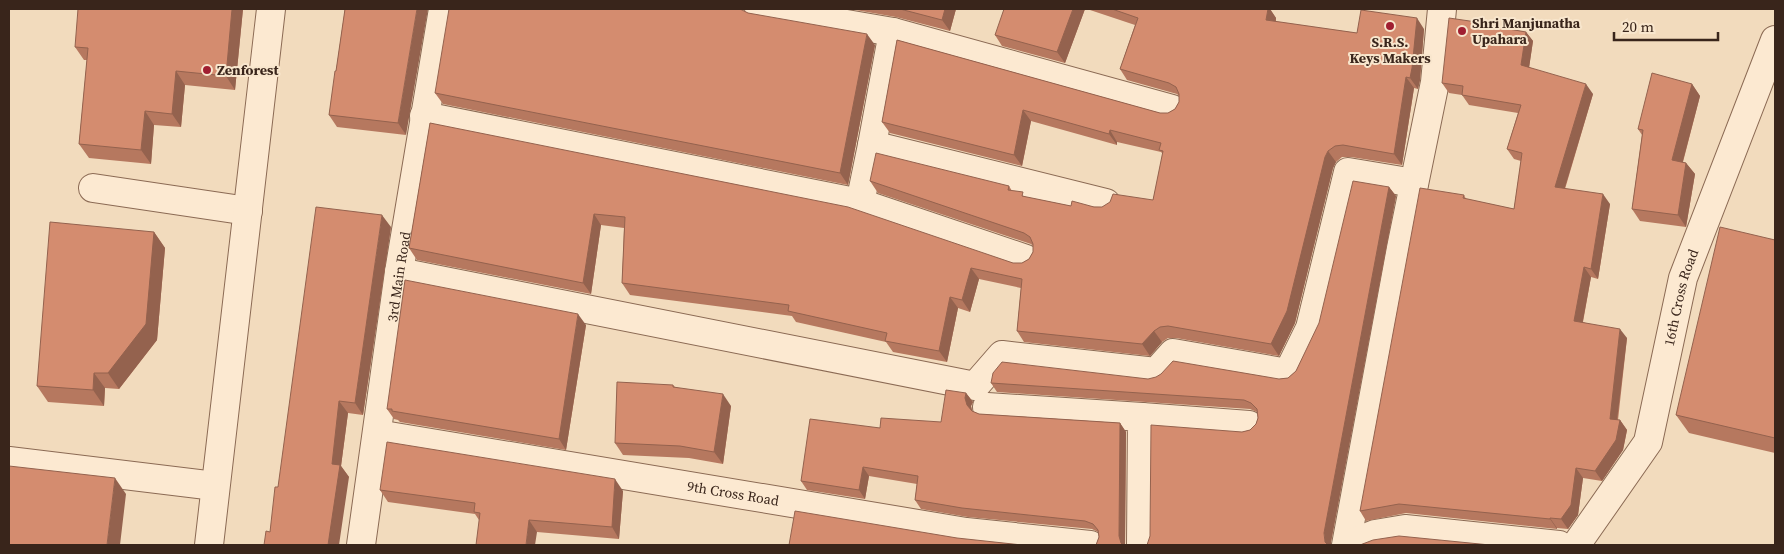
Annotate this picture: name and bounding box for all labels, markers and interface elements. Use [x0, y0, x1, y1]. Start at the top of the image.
scale bar [1614, 10, 1718, 42]
place label: Shri Manjunatha Upahara [1472, 13, 1581, 49]
text: 20 m [1622, 16, 1654, 37]
marker: S.R.S. Keys Makers [1384, 20, 1396, 32]
marker: Shri Manjunatha Upahara [1456, 25, 1468, 37]
place label: S.R.S. Keys Makers [1350, 32, 1431, 68]
place label: Zenforest [217, 60, 279, 80]
marker: Zenforest [201, 64, 213, 76]
street label: 3rd Main Road [382, 230, 416, 323]
street label: 16th Cross Road [1659, 246, 1703, 348]
street label: 9th Cross Road [686, 476, 781, 511]

